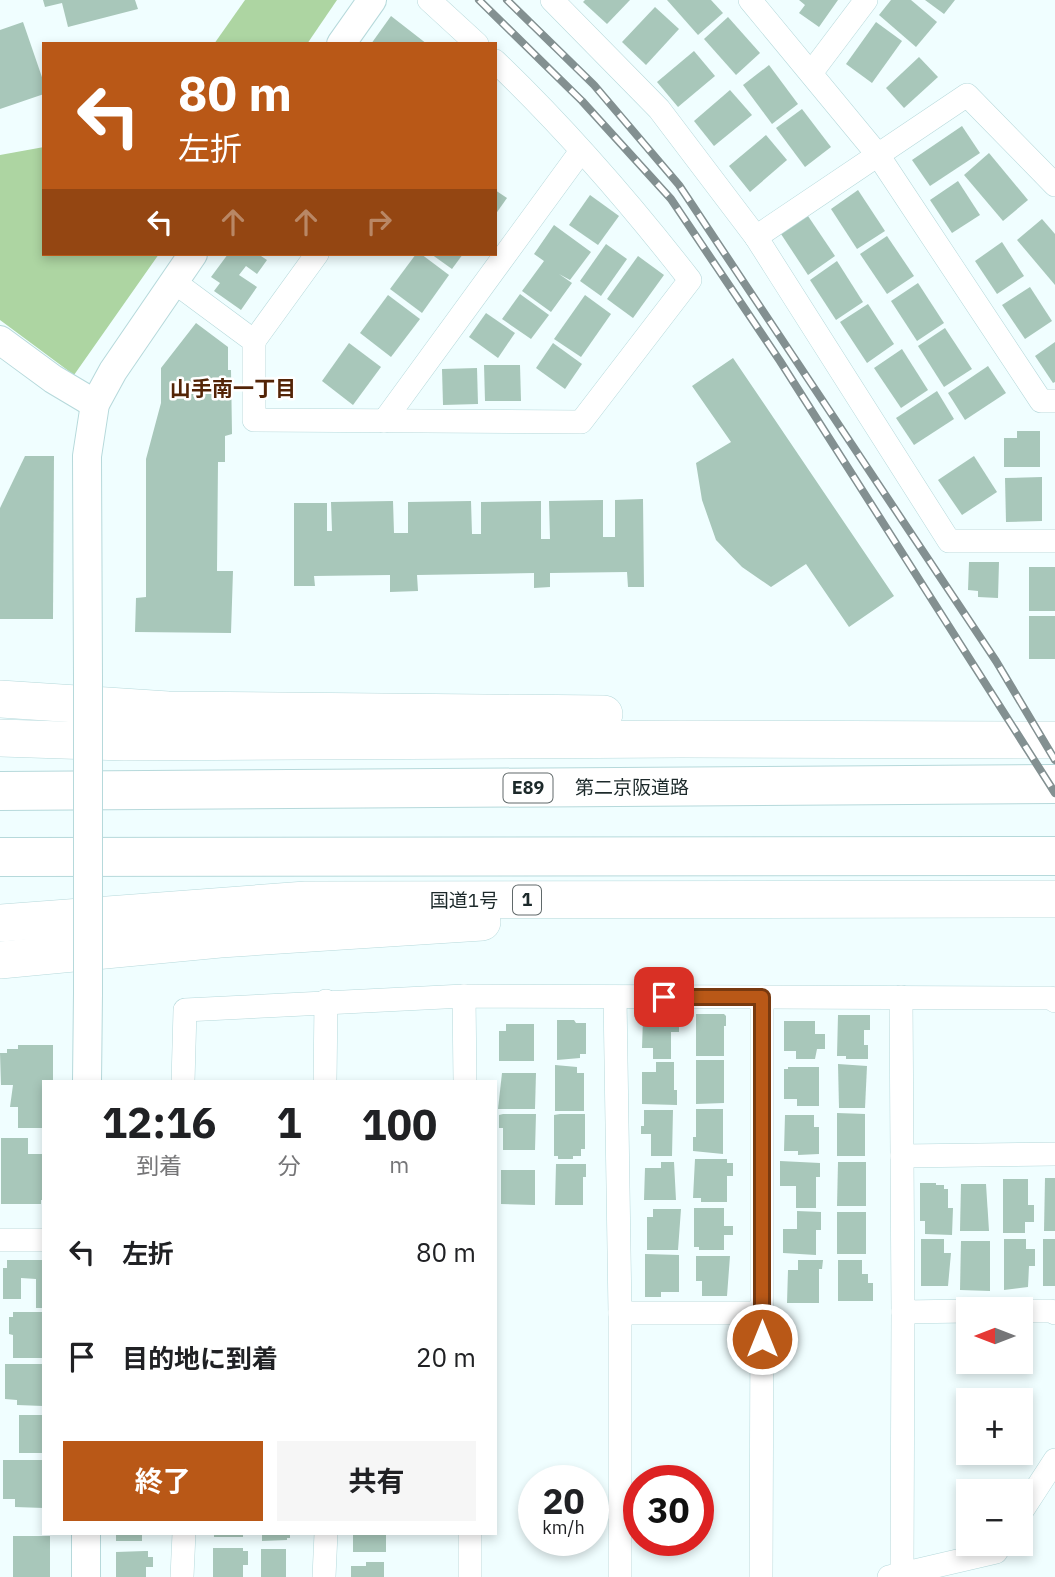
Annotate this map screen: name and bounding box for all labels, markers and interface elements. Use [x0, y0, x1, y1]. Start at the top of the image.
text: 80 m [178, 61, 292, 124]
icon: left [63, 70, 154, 161]
text: 左折 [178, 127, 242, 169]
icon: left [141, 203, 179, 241]
icon: ahead [214, 203, 252, 241]
icon: ahead [287, 203, 325, 241]
icon: right [360, 203, 398, 241]
district label: 山手南一丁目 [170, 374, 296, 402]
road number: E89 [504, 774, 552, 802]
street label: 第二京阪道路 [575, 775, 689, 799]
road number: 1 [513, 886, 541, 915]
street label: 国道1号 [430, 888, 498, 912]
pin [634, 967, 694, 1027]
icon: arrive [645, 978, 683, 1016]
text: 12:16 [102, 1095, 217, 1150]
text: 1 [276, 1095, 302, 1150]
text: 100 [362, 1097, 437, 1152]
text: m [389, 1149, 409, 1179]
text: 到着 [136, 1150, 182, 1180]
text: 分 [278, 1150, 301, 1180]
icon: left [63, 1233, 101, 1271]
text: 80 m [416, 1235, 476, 1269]
text: 左折 [122, 1236, 174, 1270]
north arrow [956, 1297, 1032, 1374]
map controls [956, 1297, 1033, 1556]
position arrow [725, 1302, 799, 1376]
icon: arrive [63, 1338, 101, 1376]
text: 20 m [416, 1340, 476, 1374]
text: 目的地に到着 [122, 1341, 278, 1375]
button: + [956, 1388, 1033, 1465]
button: 終了 [63, 1441, 263, 1521]
button: 共有 [277, 1441, 476, 1521]
speed limit sign: 30 [623, 1465, 714, 1556]
text: 20 [542, 1478, 585, 1524]
button: − [956, 1479, 1033, 1556]
text: km/h [542, 1516, 585, 1539]

